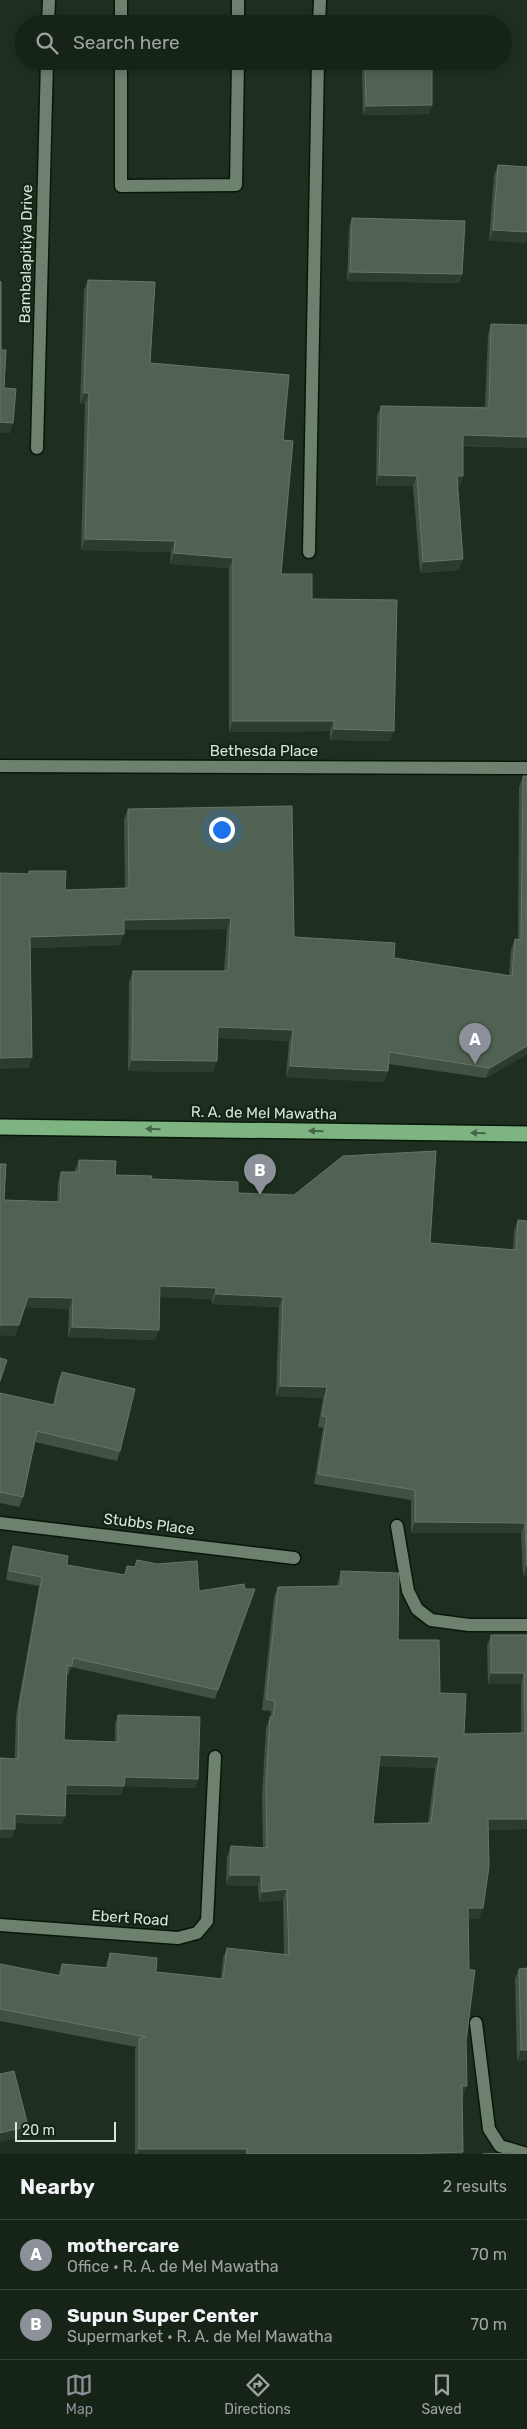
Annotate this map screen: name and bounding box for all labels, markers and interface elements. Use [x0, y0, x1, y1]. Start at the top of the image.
search box [15, 15, 512, 70]
icon: search [33, 29, 61, 57]
text: Search here [73, 31, 180, 54]
street label: Bambalapitiya Drive [16, 184, 36, 324]
street label: Bethesda Place [210, 742, 318, 760]
your location [209, 817, 235, 843]
pin: A [459, 1023, 491, 1064]
street label: R. A. de Mel Mawatha [191, 1103, 337, 1123]
one-way arrow [145, 1125, 161, 1133]
one-way arrow [308, 1127, 324, 1135]
one-way arrow [470, 1129, 486, 1137]
pin: B [244, 1154, 276, 1195]
street label: Stubbs Place [102, 1509, 196, 1539]
street label: Ebert Road [91, 1906, 169, 1930]
scale bar [15, 2119, 116, 2142]
text: 20 m [22, 2122, 55, 2139]
text: Nearby [20, 2174, 95, 2199]
text: 2 results [443, 2177, 507, 2196]
text: mothercare [67, 2234, 179, 2257]
text: A [30, 2245, 42, 2264]
text: 70 m [470, 2245, 507, 2264]
text: Office · R. A. de Mel Mawatha [67, 2257, 279, 2276]
text: Supun Super Center [67, 2304, 258, 2327]
text: B [30, 2315, 42, 2334]
text: 70 m [470, 2315, 507, 2334]
text: Supermarket · R. A. de Mel Mawatha [67, 2327, 333, 2346]
tab: Map [65, 2371, 93, 2418]
tab: Directions [224, 2371, 291, 2418]
tab: Saved [422, 2371, 462, 2418]

